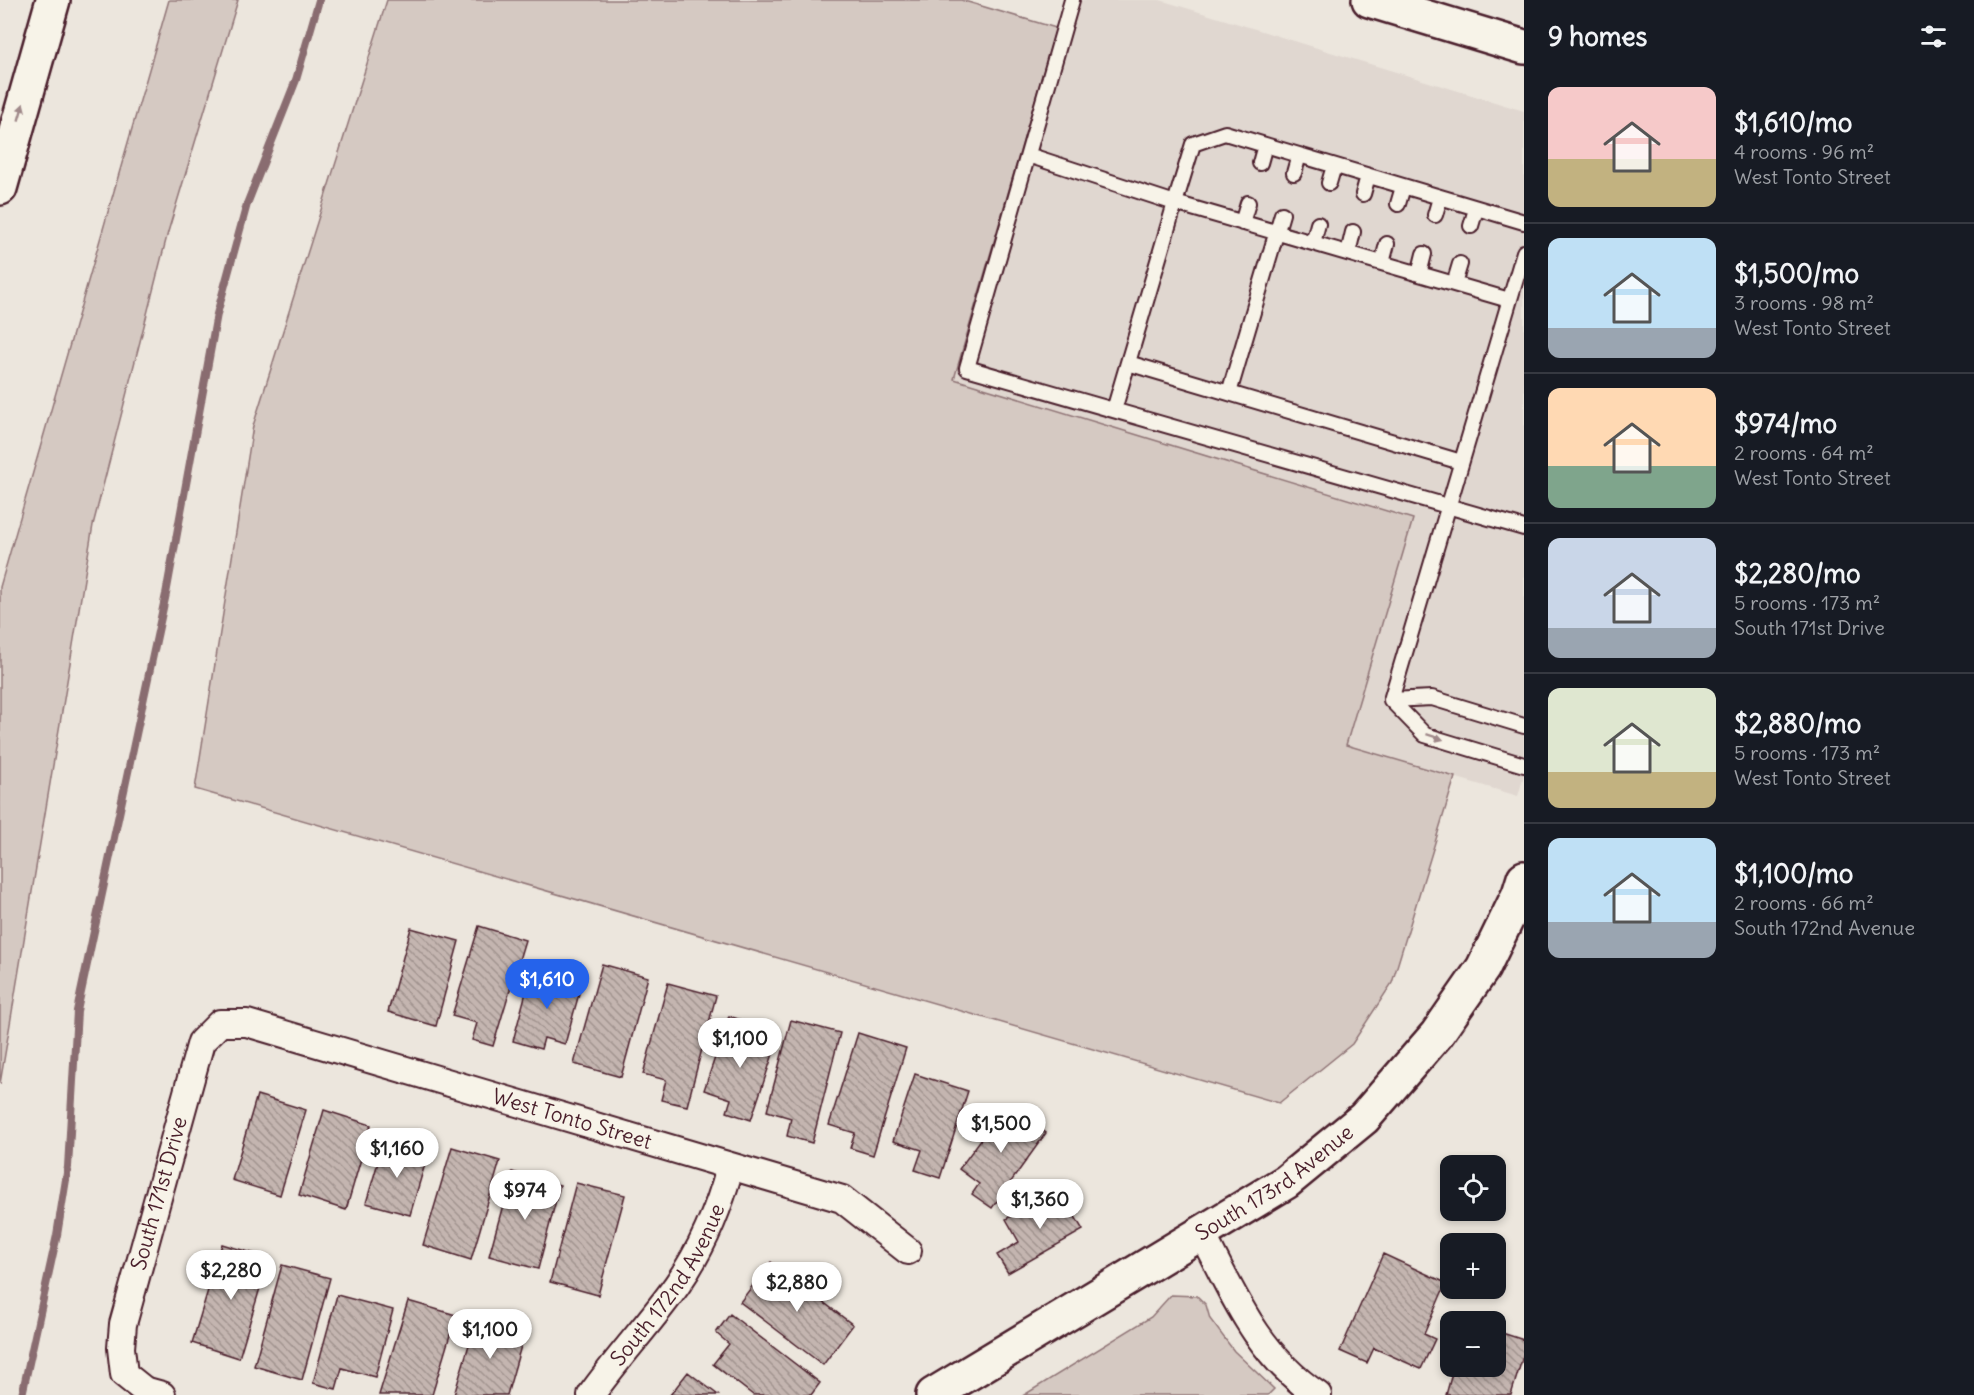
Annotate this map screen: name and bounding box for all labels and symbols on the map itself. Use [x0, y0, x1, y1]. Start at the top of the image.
one-way arrow [17, 103, 27, 121]
one-way arrow [1426, 733, 1444, 743]
pin: $1,610 [498, 959, 596, 1010]
pin: $1,100 [691, 1018, 789, 1069]
street label: West Tonto Street [489, 1082, 655, 1155]
pin: $1,500 [952, 1103, 1050, 1154]
street label: South 171st Drive [125, 1113, 193, 1273]
street label: South 173rd Avenue [1190, 1118, 1358, 1247]
pin: $1,160 [348, 1128, 446, 1179]
pin: $974 [489, 1170, 561, 1221]
pin: $1,360 [991, 1179, 1089, 1230]
street label: South 172nd Avenue [604, 1200, 730, 1371]
pin: $2,280 [182, 1250, 280, 1301]
pin: $2,880 [748, 1262, 846, 1313]
pin: $1,100 [441, 1309, 539, 1360]

